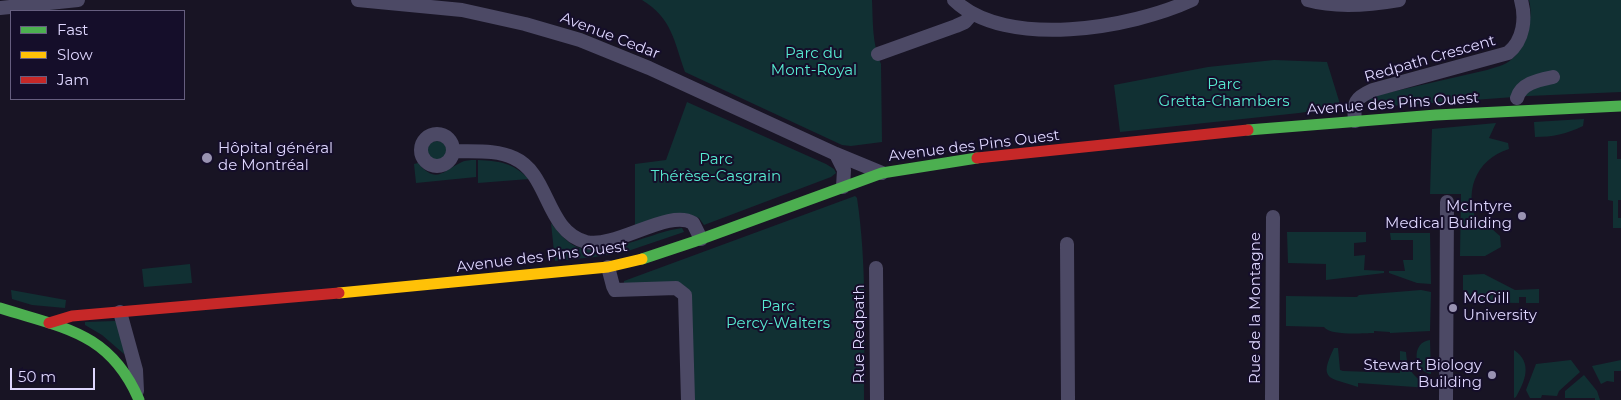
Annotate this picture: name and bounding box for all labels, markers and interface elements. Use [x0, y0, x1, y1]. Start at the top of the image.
street label: Avenue Cedar [558, 9, 662, 63]
legend [10, 10, 185, 100]
text: Fast [57, 20, 88, 39]
street label: Redpath Crescent [1362, 32, 1498, 86]
text: Slow [57, 45, 93, 64]
park label: Parc du Mont-Royal [771, 45, 857, 80]
text: Jam [57, 70, 89, 89]
park label: Parc Gretta-Chambers [1159, 76, 1289, 111]
street label: Avenue des Pins Ouest [1306, 89, 1480, 119]
street label: Avenue des Pins Ouest [887, 127, 1061, 165]
place label: Hôpital général de Montréal [218, 140, 333, 175]
marker: Hôpital général de Montréal [200, 151, 214, 165]
park label: Parc Thérèse-Casgrain [651, 151, 781, 186]
place label: McIntyre Medical Building [1385, 198, 1512, 233]
marker: McIntyre Medical Building [1516, 210, 1528, 222]
street label: Rue de la Montagne [1247, 232, 1265, 384]
street label: Avenue des Pins Ouest [455, 238, 629, 276]
street label: Rue Redpath [851, 284, 869, 384]
place label: McGill University [1463, 290, 1537, 325]
park label: Parc Percy-Walters [726, 298, 830, 333]
marker: McGill University [1447, 302, 1459, 314]
place label: Stewart Biology Building [1364, 357, 1482, 392]
scale bar [12, 358, 98, 390]
text: 50 m [18, 367, 56, 386]
marker: Stewart Biology Building [1486, 369, 1498, 381]

